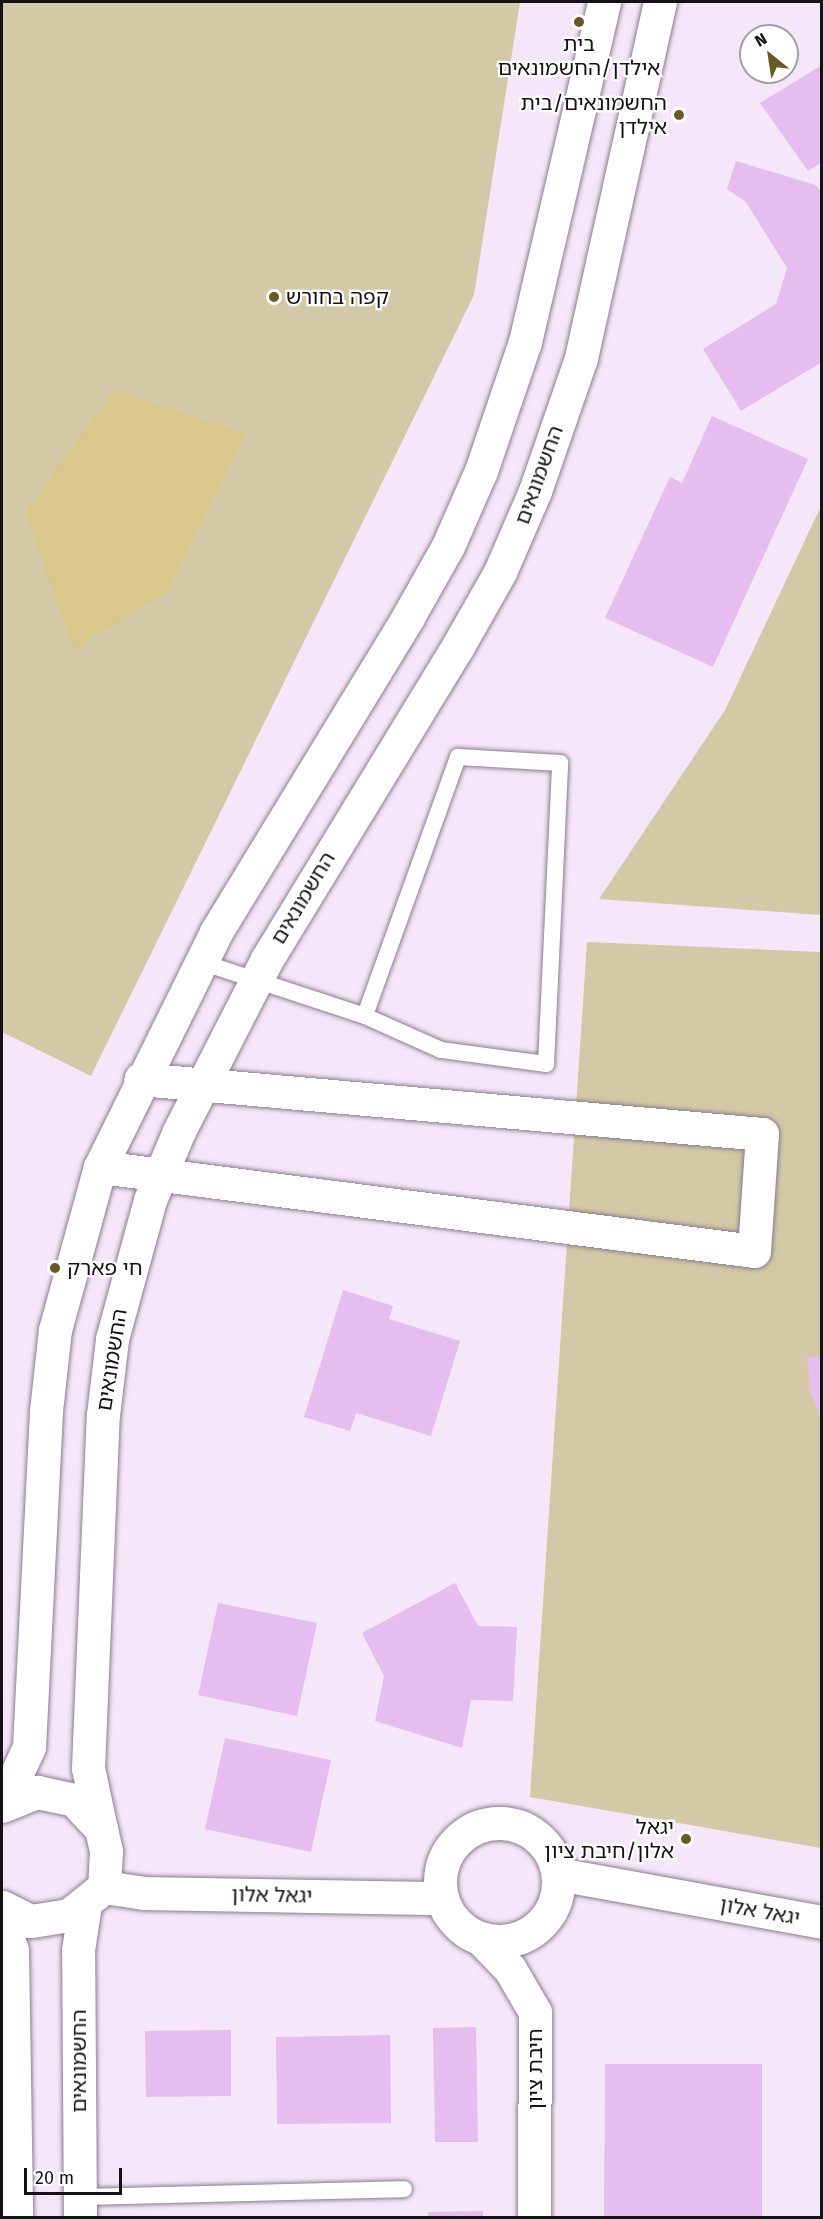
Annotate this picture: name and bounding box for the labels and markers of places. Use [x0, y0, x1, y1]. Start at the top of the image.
marker: בית אילדן/החשמונאים [572, 15, 586, 29]
place label: בית אילדן/החשמונאים [498, 31, 660, 81]
place label: החשמונאים/בית אילדן [521, 90, 667, 140]
marker: החשמונאים/בית אילדן [672, 108, 686, 122]
place label: קפה בחורש [286, 284, 389, 310]
marker: קפה בחורש [267, 290, 281, 304]
place label: חי פארק [67, 1255, 143, 1281]
marker: חי פארק [48, 1261, 62, 1275]
place label: יגאל אלון/חיבת ציון [544, 1814, 674, 1864]
marker: יגאל אלון/חיבת ציון [679, 1832, 693, 1846]

